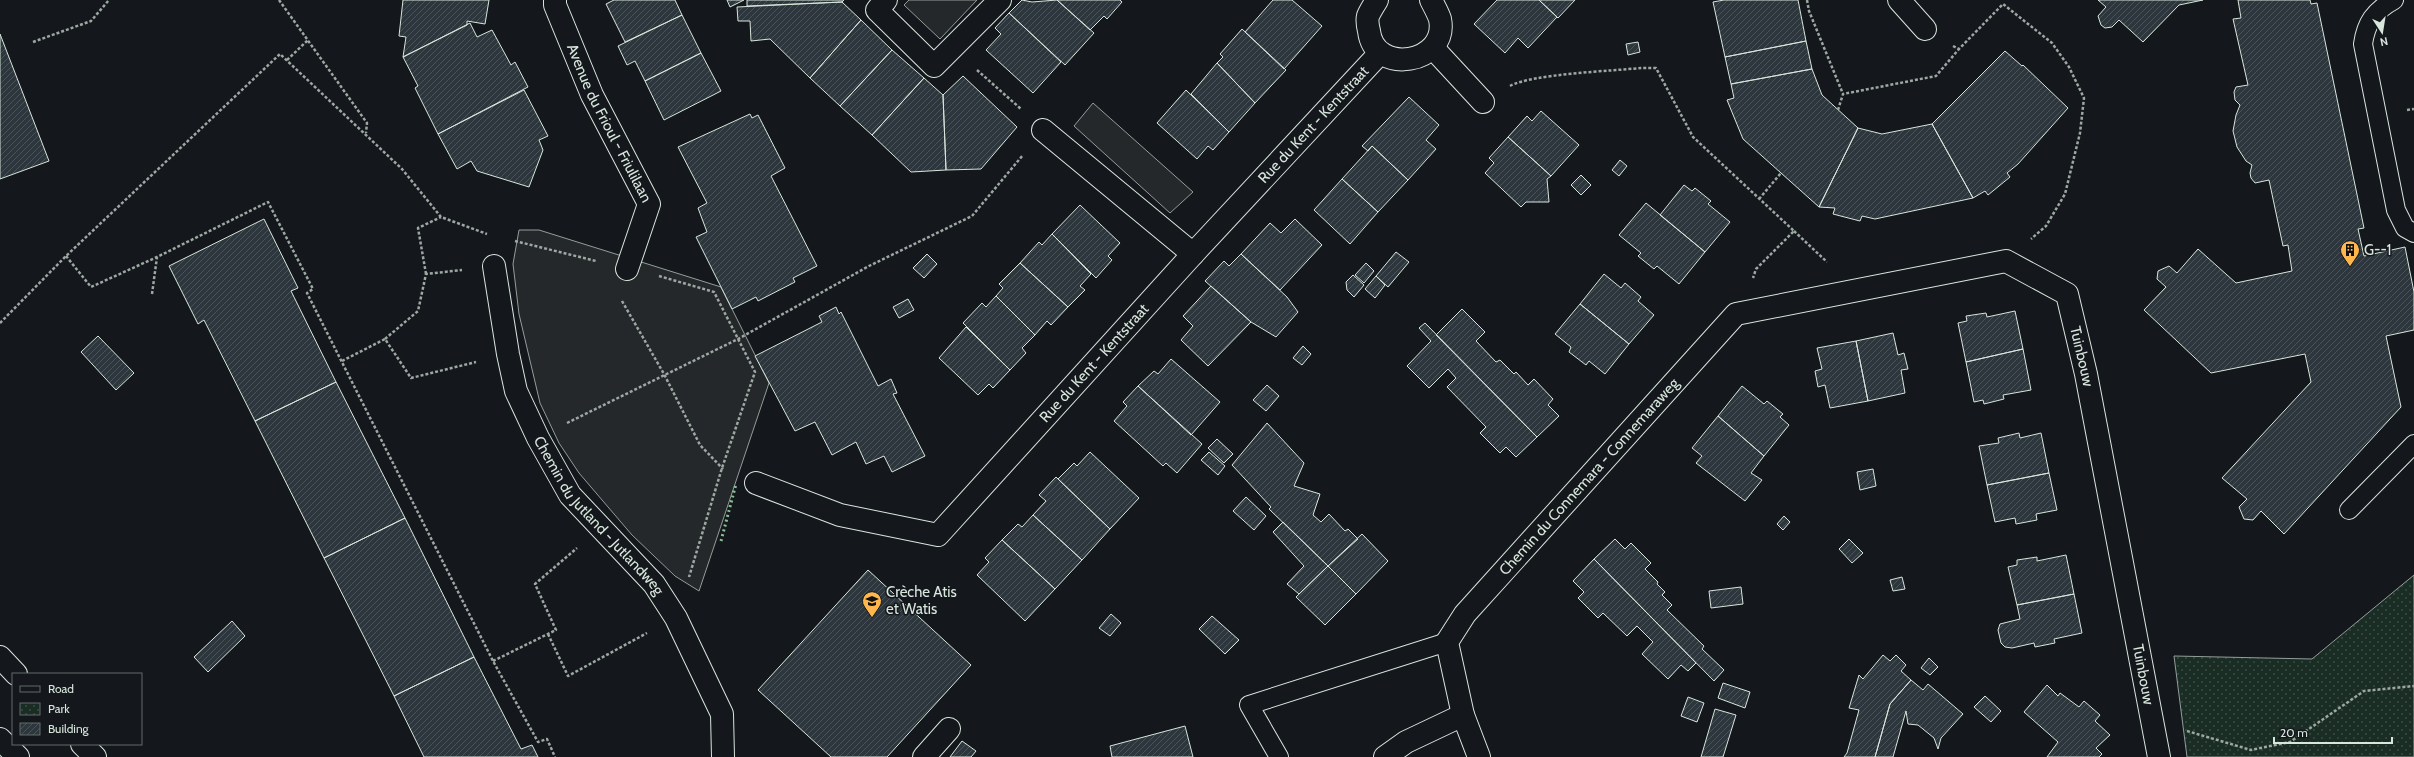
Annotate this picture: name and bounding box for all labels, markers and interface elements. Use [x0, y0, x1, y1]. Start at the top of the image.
north arrow [2362, 12, 2402, 52]
text: N [2379, 34, 2389, 49]
street label: Avenue du Frioul - Friulilaan [563, 41, 656, 205]
street label: Rue du Kent - Kentstraat [1254, 62, 1372, 187]
building icon: G--1 [2339, 239, 2361, 267]
place label: G--1 [2364, 241, 2391, 259]
street label: Rue du Kent - Kentstraat [1036, 300, 1152, 426]
street label: Tuinbouw [2066, 325, 2097, 388]
street label: Chemin du Connemara - Connemaraweg [1495, 374, 1683, 579]
street label: Chemin du Jutland - Jutlandweg [530, 433, 668, 599]
place label: Crèche Atis et Watis [886, 583, 957, 618]
school or university icon: Crèche Atis et Watis [861, 590, 883, 618]
street label: Tuinbouw [2129, 643, 2158, 707]
legend [12, 673, 142, 745]
text: Road [48, 681, 74, 696]
text: Park [48, 701, 70, 716]
scale bar [2274, 719, 2392, 745]
text: Building [48, 721, 90, 736]
text: 20 m [2280, 725, 2308, 740]

